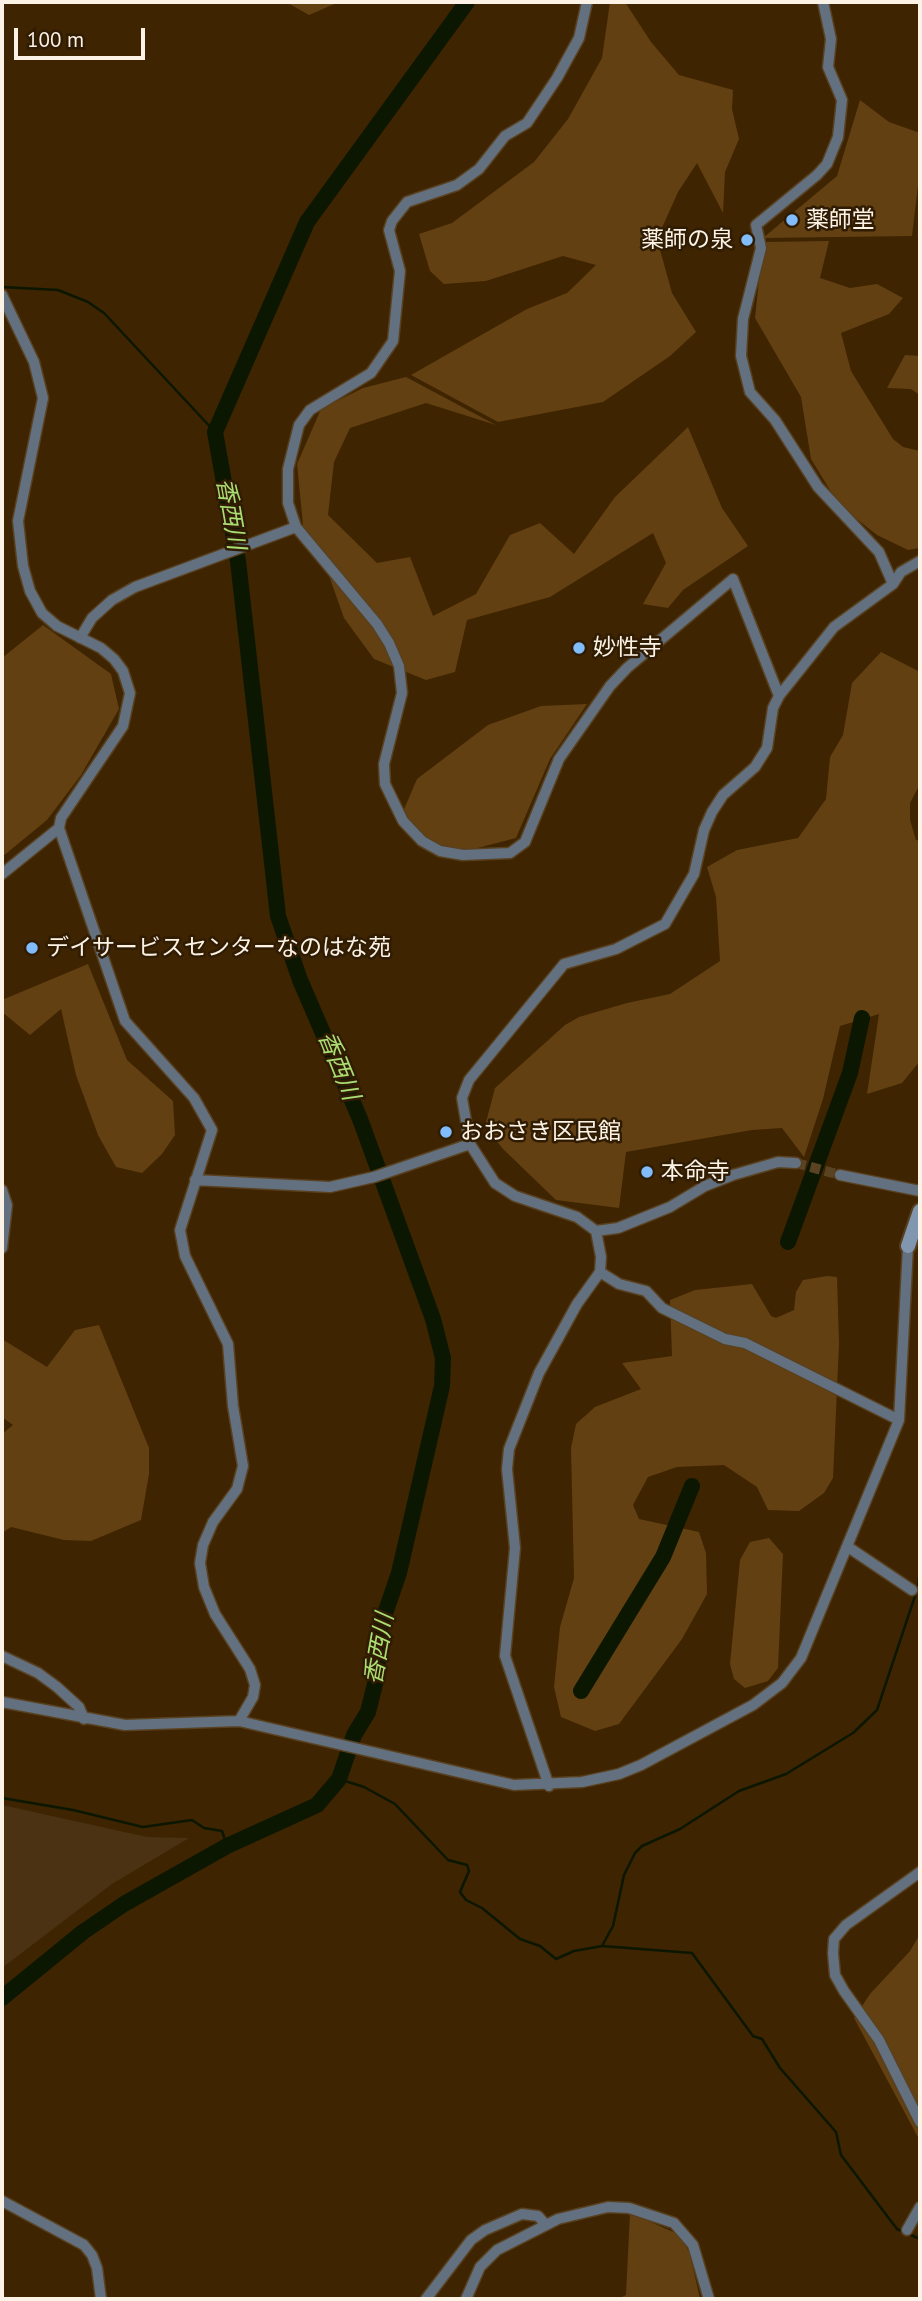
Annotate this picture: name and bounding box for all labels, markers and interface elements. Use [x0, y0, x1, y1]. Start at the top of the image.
scale bar [18, 14, 149, 58]
text: 100 m [27, 26, 84, 53]
place label: 薬師堂 [806, 206, 875, 234]
marker: 薬師堂 [784, 212, 800, 228]
place label: 薬師の泉 [641, 226, 733, 254]
marker: 薬師の泉 [739, 232, 755, 248]
water label: 香西川 [210, 476, 250, 552]
place label: 妙性寺 [593, 634, 662, 662]
marker: 妙性寺 [571, 640, 587, 656]
place label: デイサービスセンターなのはな苑 [46, 934, 391, 962]
marker: デイサービスセンターなのはな苑 [24, 940, 40, 956]
water label: 香西川 [311, 1027, 365, 1105]
place label: おおさき区民館 [460, 1118, 621, 1146]
marker: おおさき区民館 [438, 1124, 454, 1140]
place label: 本命寺 [661, 1158, 730, 1186]
marker: 本命寺 [639, 1164, 655, 1180]
water label: 香西川 [360, 1611, 400, 1687]

